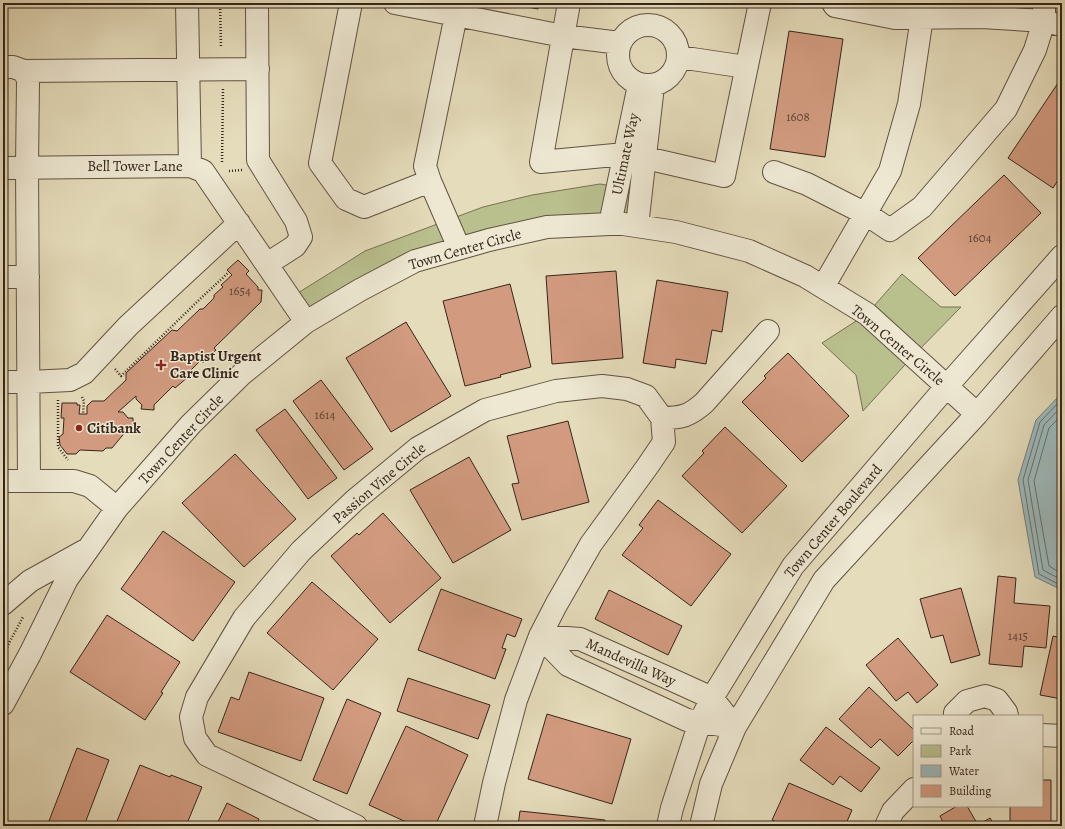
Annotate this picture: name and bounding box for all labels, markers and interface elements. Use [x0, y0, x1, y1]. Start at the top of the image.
house number: 1608 [786, 108, 810, 125]
street label: Ultimate Way [607, 111, 644, 197]
street label: Bell Tower Lane [87, 156, 183, 176]
street label: Town Center Circle [406, 223, 524, 275]
house number: 1604 [968, 229, 992, 246]
house number: 1654 [229, 282, 251, 299]
street label: Town Center Circle [847, 300, 949, 390]
place label: Baptist Urgent Care Clinic [170, 346, 262, 383]
marker: Baptist Urgent Care Clinic [155, 359, 167, 371]
street label: Town Center Circle [134, 389, 228, 488]
house number: 1614 [315, 406, 335, 423]
place label: Citibank [87, 418, 141, 438]
marker: Citibank [74, 423, 84, 433]
street label: Passion Vine Circle [328, 438, 430, 528]
street label: Town Center Boulevard [780, 459, 887, 582]
house number: 1415 [1008, 627, 1028, 644]
street label: Mandevilla Way [583, 633, 680, 691]
legend [913, 715, 1043, 807]
text: Road [949, 723, 975, 739]
text: Park [949, 743, 972, 759]
text: Water [948, 763, 979, 779]
text: Building [949, 783, 991, 799]

